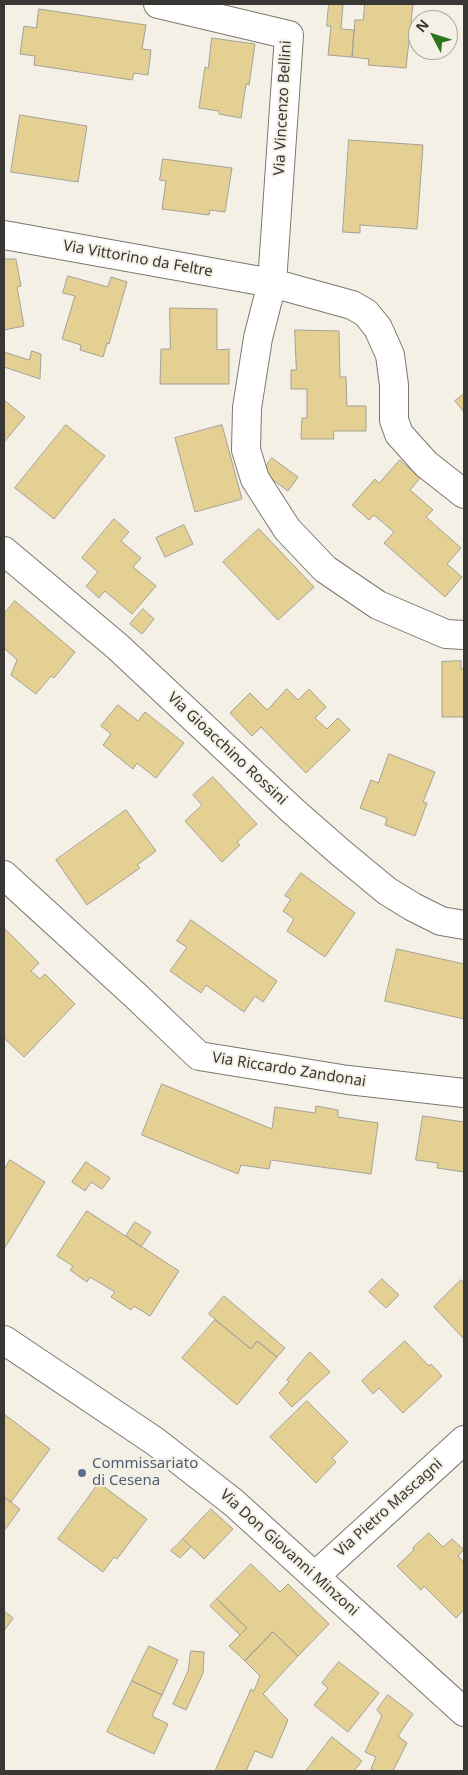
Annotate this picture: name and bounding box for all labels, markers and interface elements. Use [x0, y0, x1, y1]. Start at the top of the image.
north arrow [408, 10, 458, 60]
text: N [411, 15, 433, 36]
street label: Via Vincenzo Bellini [270, 40, 296, 176]
street label: Via Vittorino da Feltre [62, 237, 214, 281]
street label: Via Gioacchino Rossini [163, 689, 291, 809]
street label: Via Riccardo Zandonai [211, 1049, 367, 1091]
place label: Commissariato di Cesena [92, 1455, 198, 1490]
street label: Via Pietro Mascagni [332, 1455, 446, 1561]
marker: Commissariato di Cesena [76, 1467, 88, 1479]
street label: Via Don Giovanni Minzoni [216, 1486, 362, 1620]

